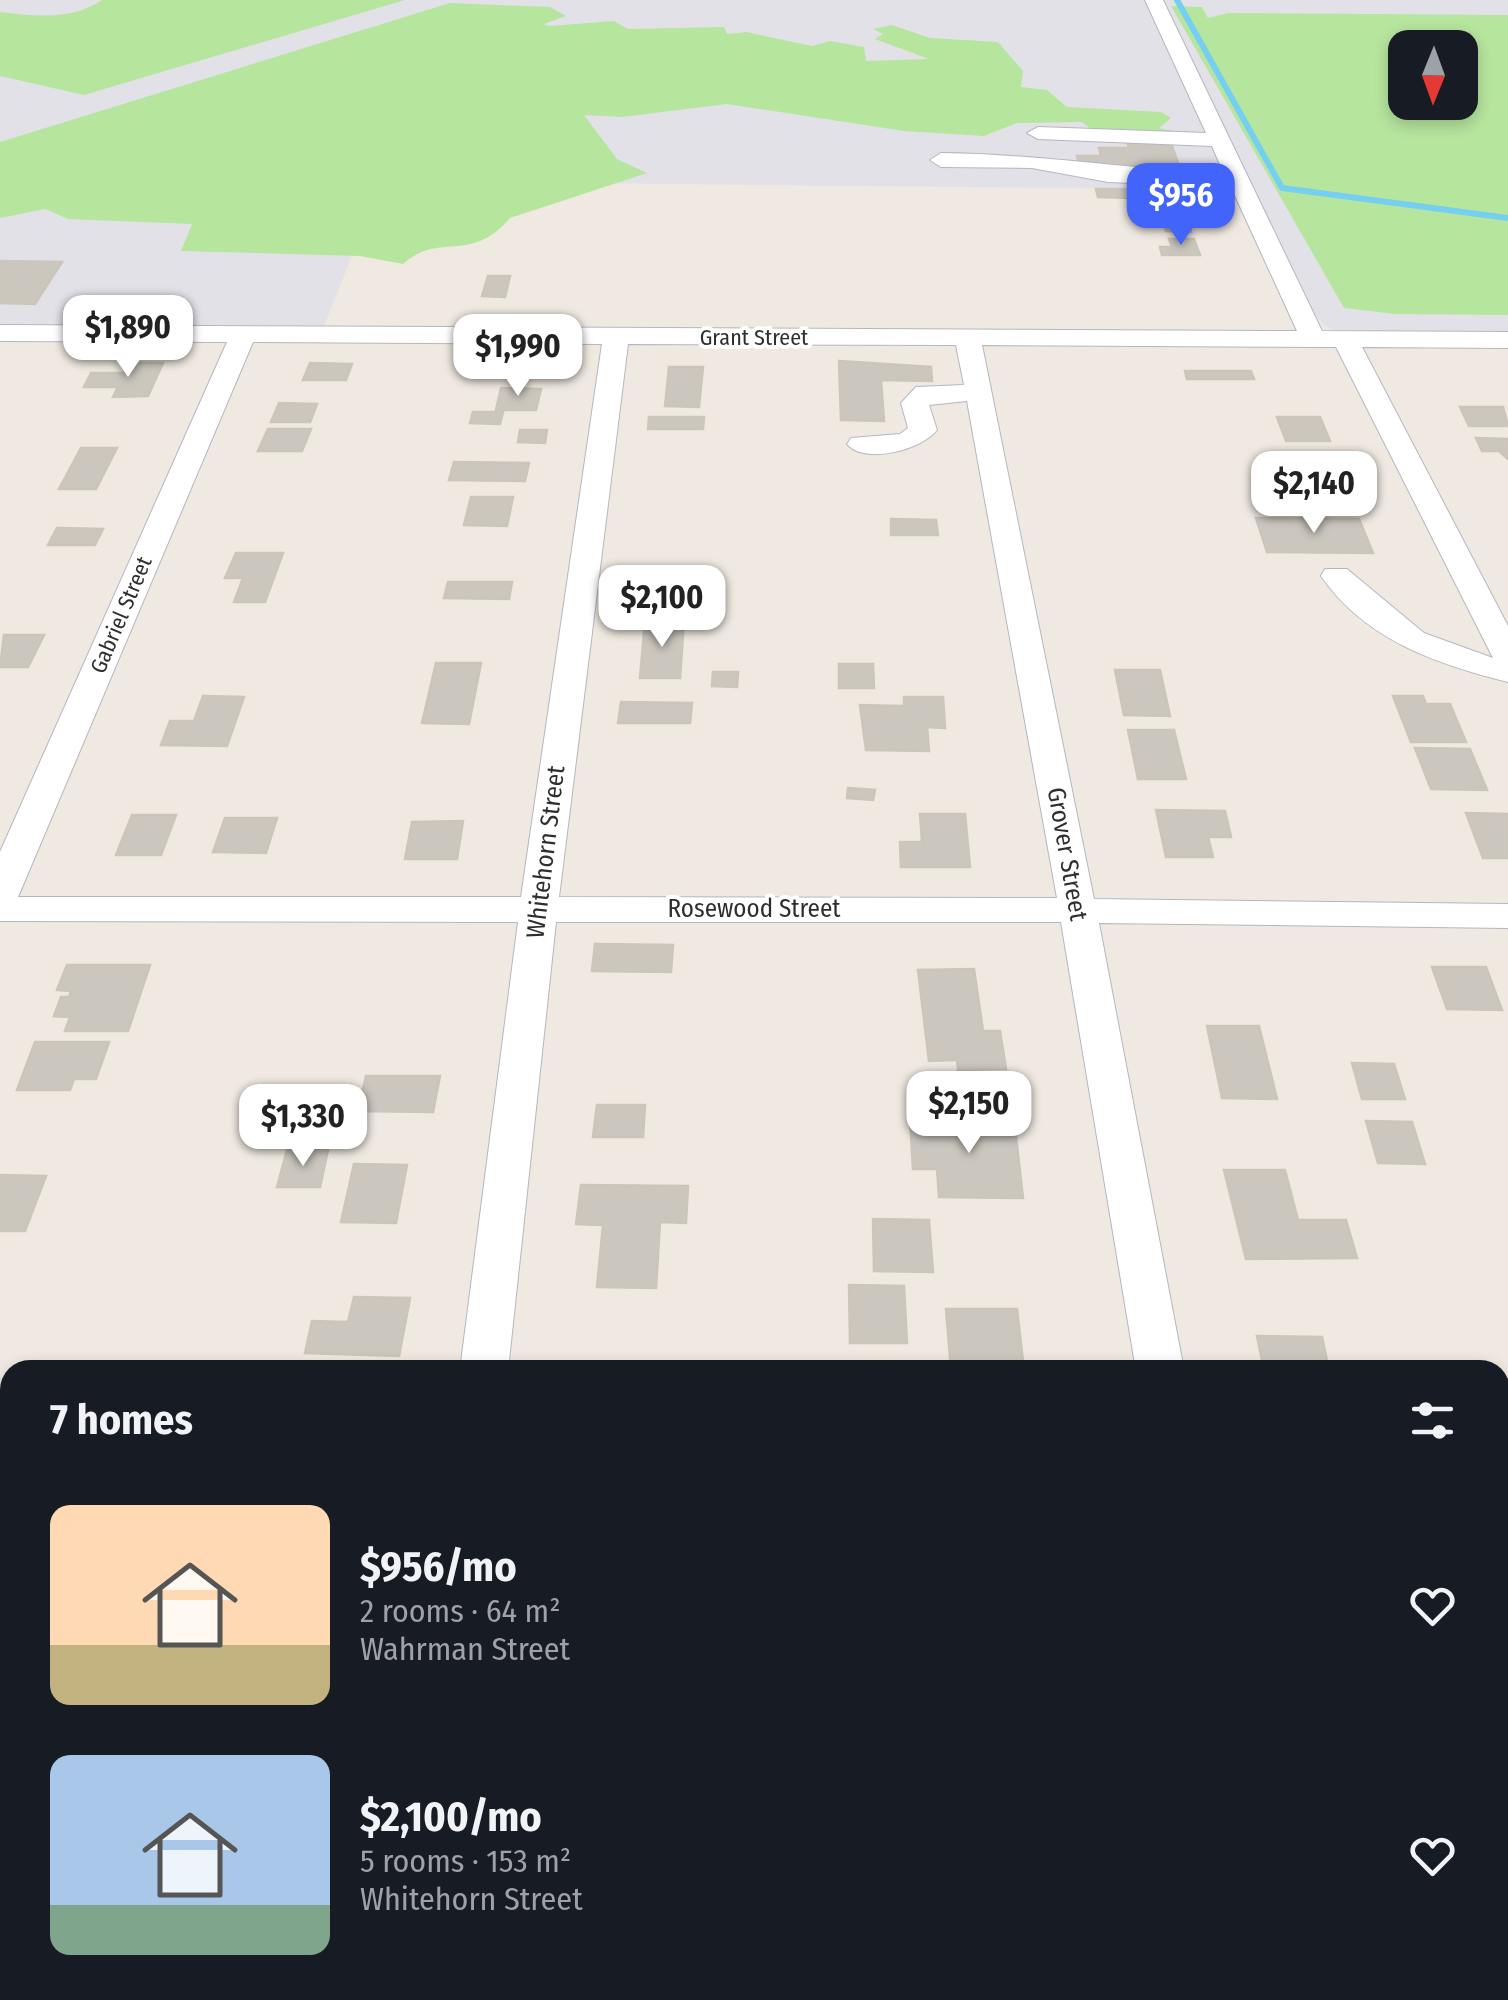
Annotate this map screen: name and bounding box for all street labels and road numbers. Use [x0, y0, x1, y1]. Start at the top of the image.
street label: Grant Street [700, 324, 809, 351]
street label: Gabriel Street [84, 552, 158, 677]
street label: Whitehorn Street [521, 763, 572, 940]
street label: Grover Street [1041, 785, 1094, 924]
street label: Rosewood Street [668, 894, 841, 924]

